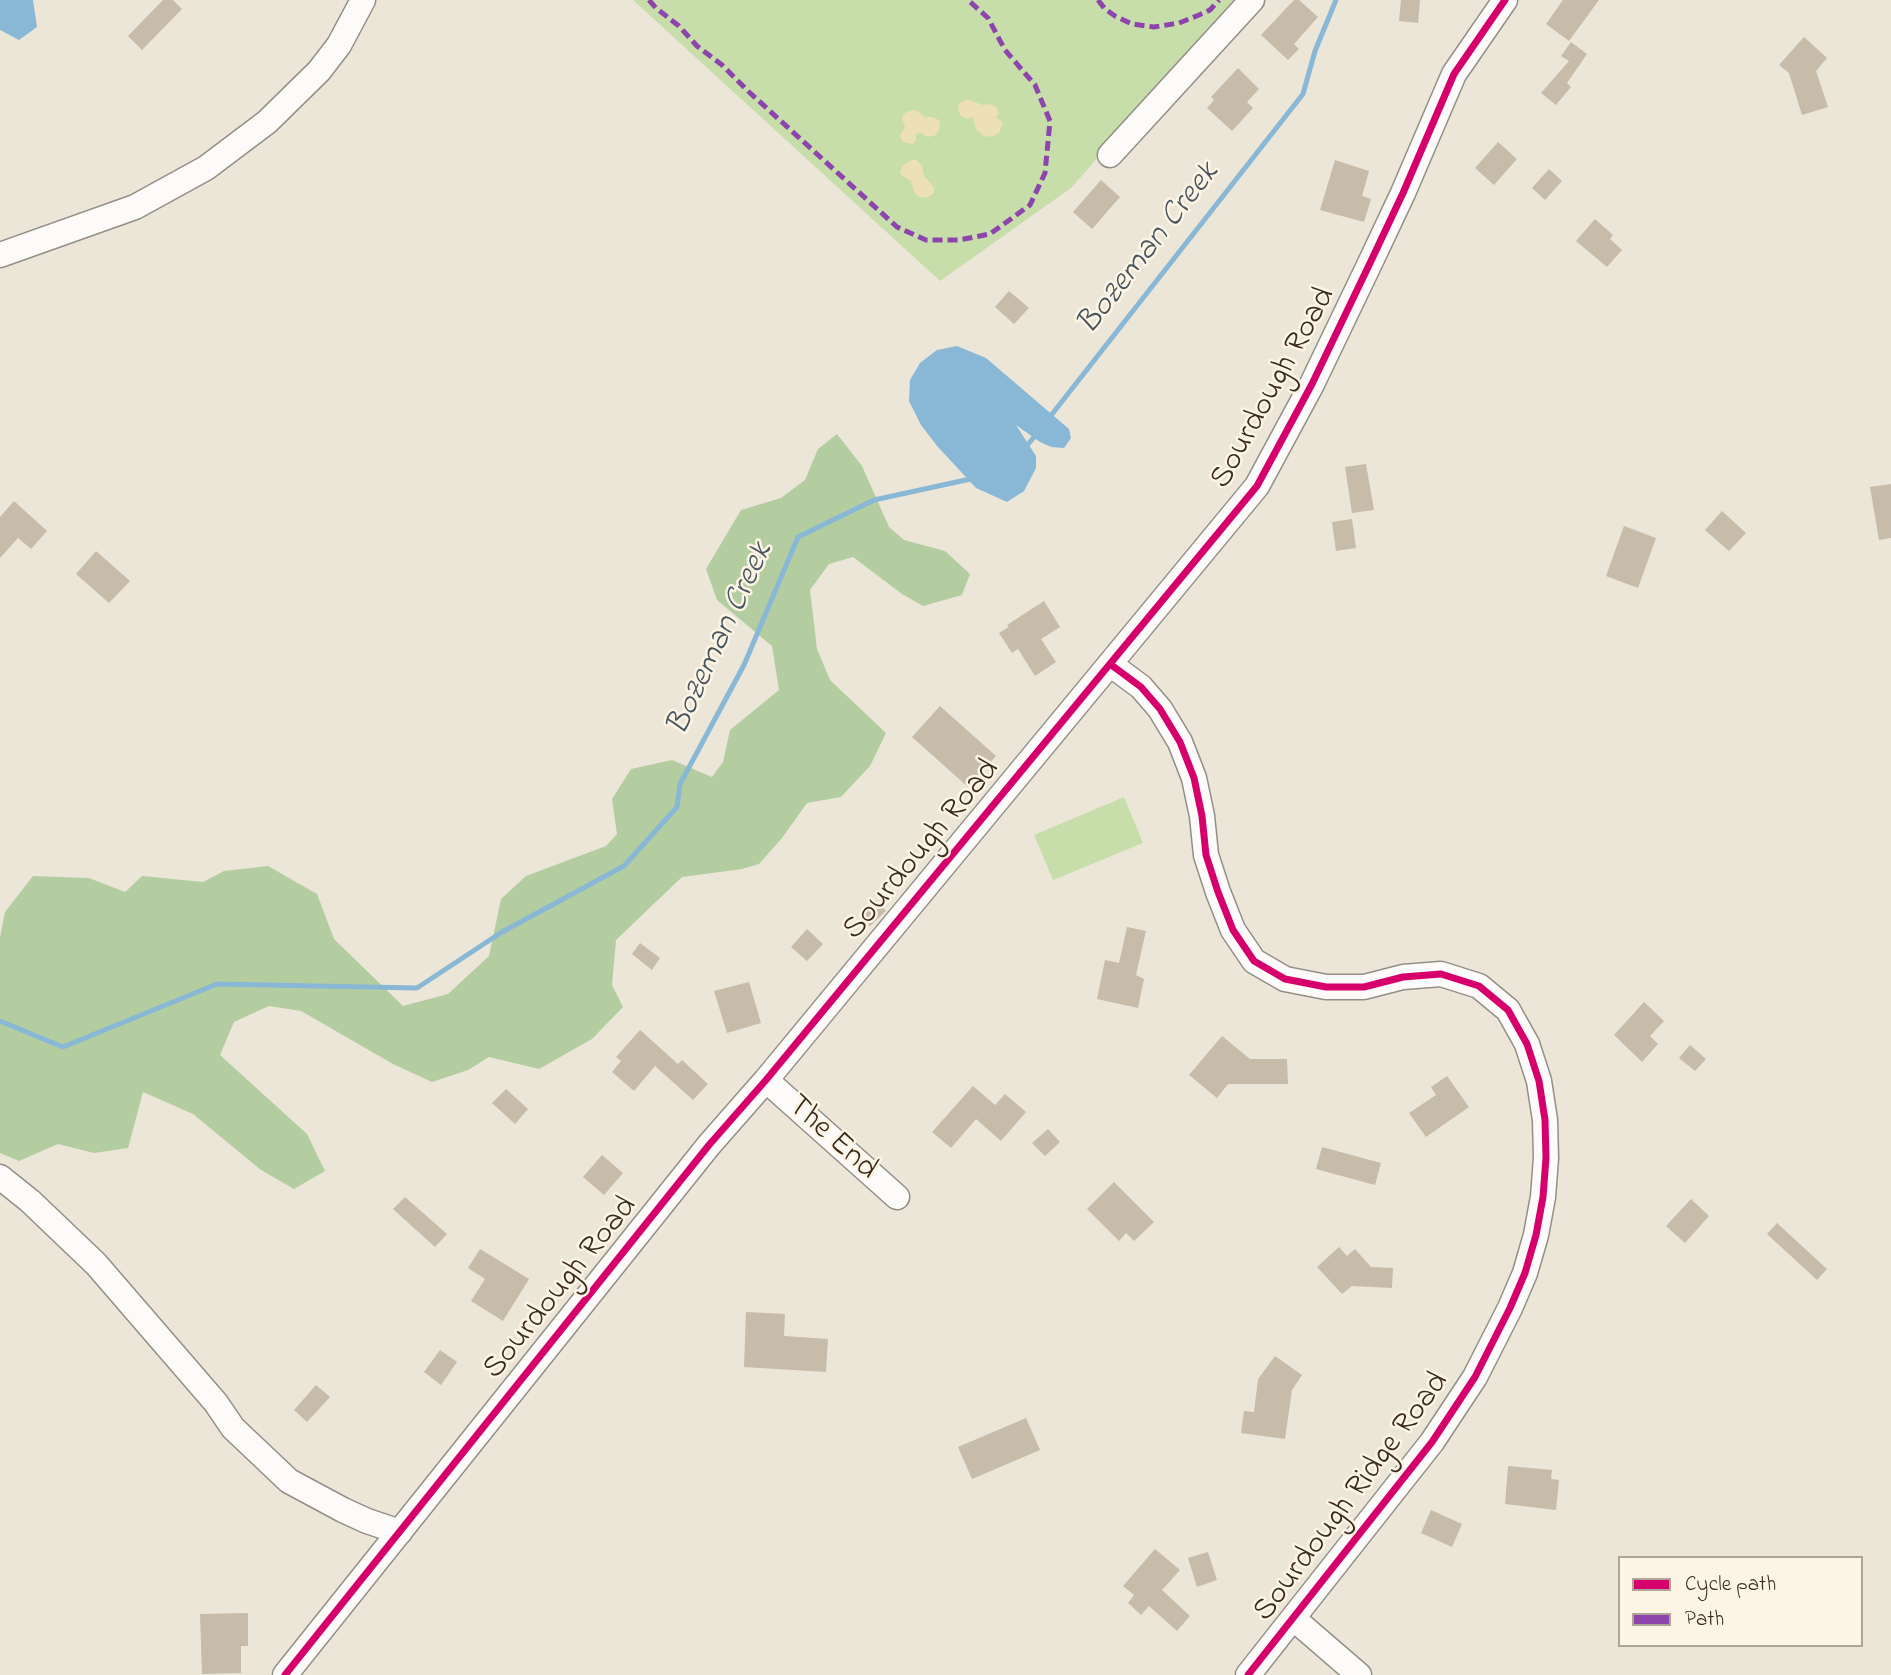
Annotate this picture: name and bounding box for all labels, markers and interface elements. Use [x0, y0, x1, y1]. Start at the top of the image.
water label: Bozeman Creek [1070, 156, 1230, 344]
street label: Sourdough Road [1204, 282, 1346, 496]
water label: Bozeman Creek [660, 537, 784, 743]
street label: Sourdough Road [836, 753, 1010, 949]
street label: The End [778, 1088, 884, 1190]
street label: Sourdough Road [477, 1190, 647, 1388]
street label: Sourdough Ridge Road [1247, 1366, 1459, 1630]
legend [1618, 1556, 1863, 1647]
text: Cycle path [1685, 1570, 1776, 1600]
text: Path [1685, 1605, 1724, 1635]

